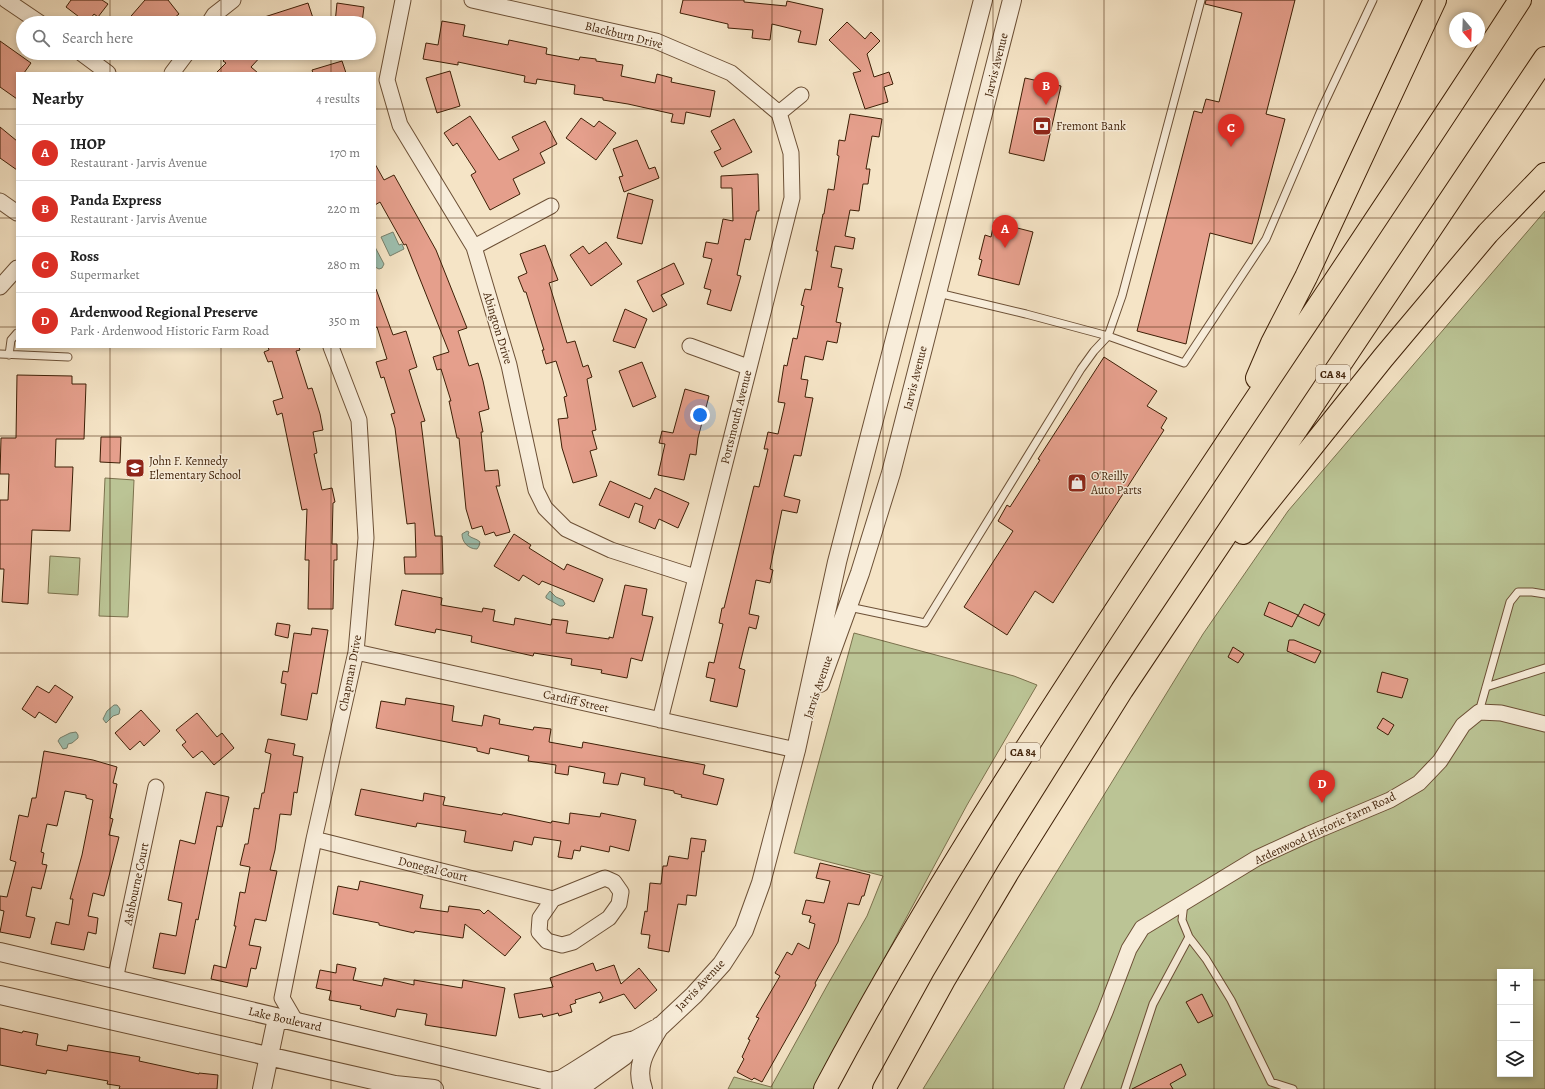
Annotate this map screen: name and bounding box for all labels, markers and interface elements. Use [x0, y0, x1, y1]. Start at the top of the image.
north arrow [1449, 12, 1485, 48]
search box [16, 16, 376, 60]
street label: Blackburn Drive [583, 18, 665, 52]
icon: search [30, 27, 52, 49]
text: Search here [62, 28, 133, 48]
street label: Jarvis Avenue [980, 31, 1012, 99]
pin: B [1033, 72, 1059, 105]
text: Nearby [32, 87, 83, 110]
text: 4 results [316, 90, 360, 107]
pin: C [1218, 114, 1244, 147]
bank icon: Fremont Bank [1031, 115, 1053, 137]
place label: Fremont Bank [1056, 118, 1126, 134]
text: IHOP [70, 134, 105, 154]
text: A [41, 144, 49, 161]
text: 170 m [330, 144, 360, 161]
text: Restaurant · Jarvis Avenue [70, 154, 207, 171]
text: Panda Express [70, 190, 162, 210]
text: B [41, 200, 49, 217]
text: 220 m [327, 200, 360, 217]
text: Restaurant · Jarvis Avenue [70, 210, 207, 227]
pin: A [992, 215, 1018, 248]
text: Ross [70, 246, 99, 266]
text: C [41, 256, 49, 273]
text: 280 m [327, 256, 360, 273]
text: Supermarket [70, 266, 140, 283]
street label: Abington Drive [479, 289, 517, 366]
text: Ardenwood Regional Preserve [70, 302, 258, 322]
text: D [40, 312, 50, 329]
text: 350 m [329, 312, 360, 329]
text: Park · Ardenwood Historic Farm Road [70, 322, 269, 339]
street label: Jarvis Avenue [899, 344, 931, 412]
road number: CA 84 [1316, 365, 1350, 383]
street label: Portsmouth Avenue [717, 368, 755, 466]
your location [690, 405, 710, 425]
place label: John F. Kennedy Elementary School [149, 453, 241, 483]
school or university icon: John F. Kennedy Elementary School [124, 457, 146, 479]
place label: O'Reilly Auto Parts [1090, 468, 1142, 498]
shop icon: O'Reilly Auto Parts [1066, 472, 1088, 494]
street label: Chapman Drive [335, 634, 365, 712]
street label: Jarvis Avenue [800, 653, 836, 721]
street label: Cardiff Street [542, 686, 610, 716]
road number: CA 84 [1006, 743, 1040, 761]
pin: D [1309, 770, 1335, 803]
street label: Ardenwood Historic Farm Road [1251, 788, 1399, 868]
street label: Ashbourne Court [119, 841, 153, 928]
street label: Donegal Court [396, 853, 470, 885]
street label: Jarvis Avenue [672, 956, 728, 1014]
map controls [1497, 969, 1533, 1077]
button: + [1497, 969, 1533, 1005]
street label: Lake Boulevard [247, 1003, 324, 1035]
button: − [1497, 1005, 1533, 1041]
button: layers [1497, 1041, 1533, 1077]

